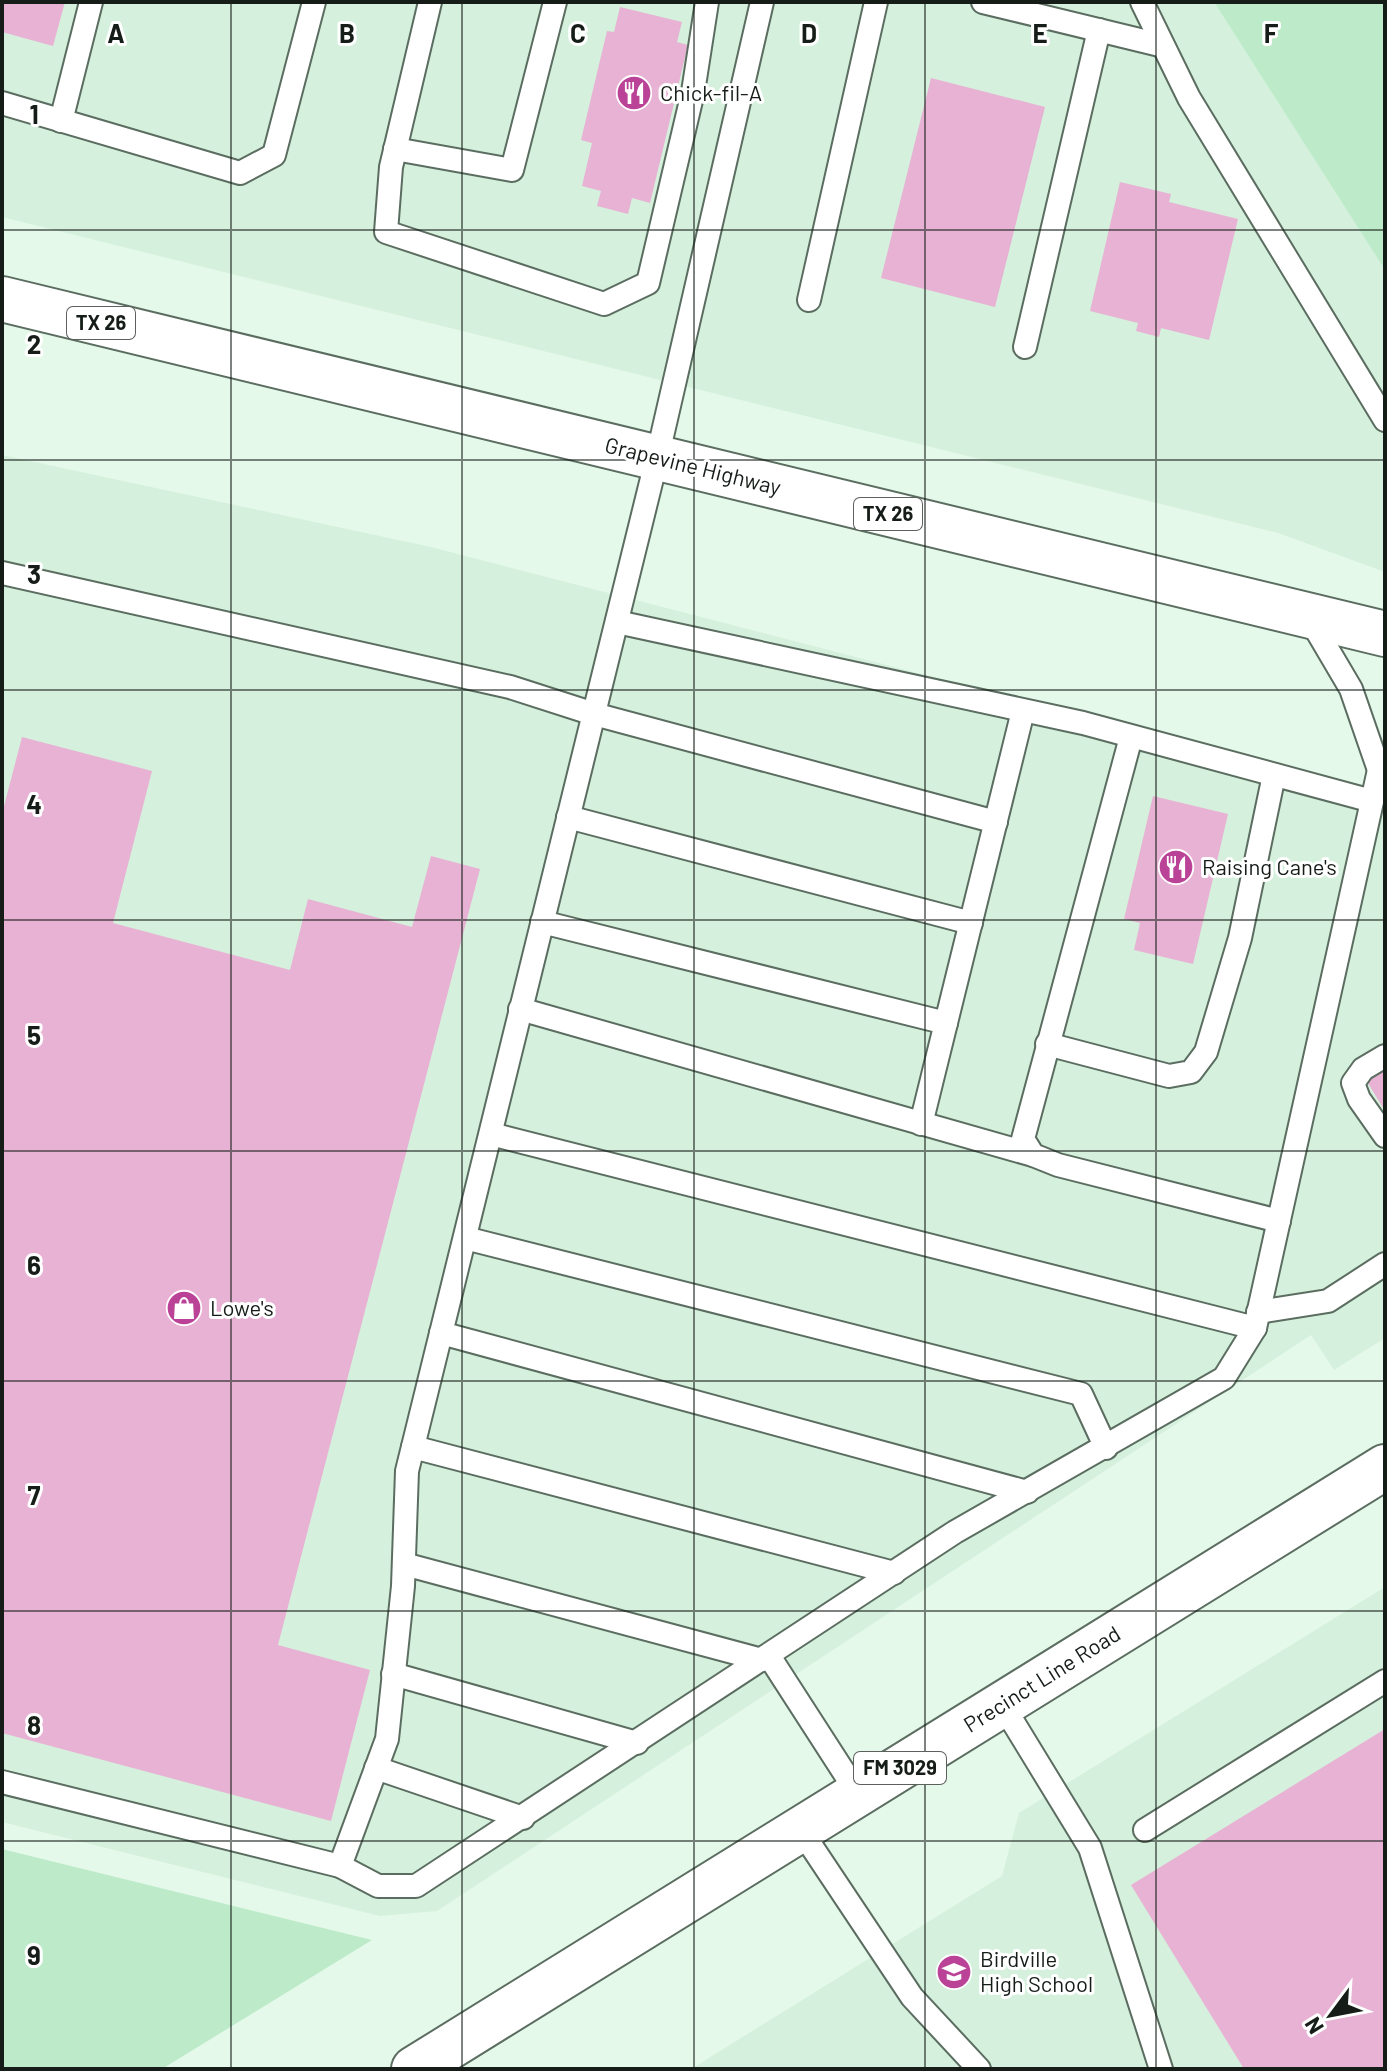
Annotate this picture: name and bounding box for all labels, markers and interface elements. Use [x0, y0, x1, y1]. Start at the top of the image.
text: A [107, 17, 125, 48]
text: B [339, 17, 355, 48]
text: C [570, 17, 586, 48]
text: D [801, 17, 817, 48]
text: E [1032, 17, 1048, 48]
text: F [1264, 17, 1279, 48]
restaurant icon: Chick-fil-A [615, 74, 653, 112]
place label: Chick-fil-A [660, 79, 762, 105]
text: 1 [29, 98, 39, 129]
road number: TX 26 [67, 307, 135, 339]
text: 2 [27, 328, 41, 359]
street label: Grapevine Highway [603, 431, 784, 499]
road number: TX 26 [854, 498, 922, 530]
text: 3 [27, 558, 41, 589]
text: 4 [26, 788, 42, 819]
restaurant icon: Raising Cane's [1157, 848, 1195, 886]
place label: Raising Cane's [1202, 853, 1337, 879]
text: 5 [27, 1019, 41, 1050]
text: 6 [27, 1249, 41, 1280]
shop icon: Lowe's [165, 1289, 203, 1327]
place label: Lowe's [210, 1294, 274, 1320]
text: 7 [28, 1479, 41, 1510]
street label: Precinct Line Road [958, 1619, 1125, 1737]
text: 8 [27, 1709, 41, 1740]
road number: FM 3029 [854, 1752, 946, 1784]
text: 9 [27, 1939, 41, 1970]
place label: Birdville High School [980, 1945, 1093, 1996]
school or university icon: Birdville High School [935, 1953, 973, 1991]
north arrow [1291, 1975, 1371, 2055]
text: N [1298, 2013, 1328, 2039]

